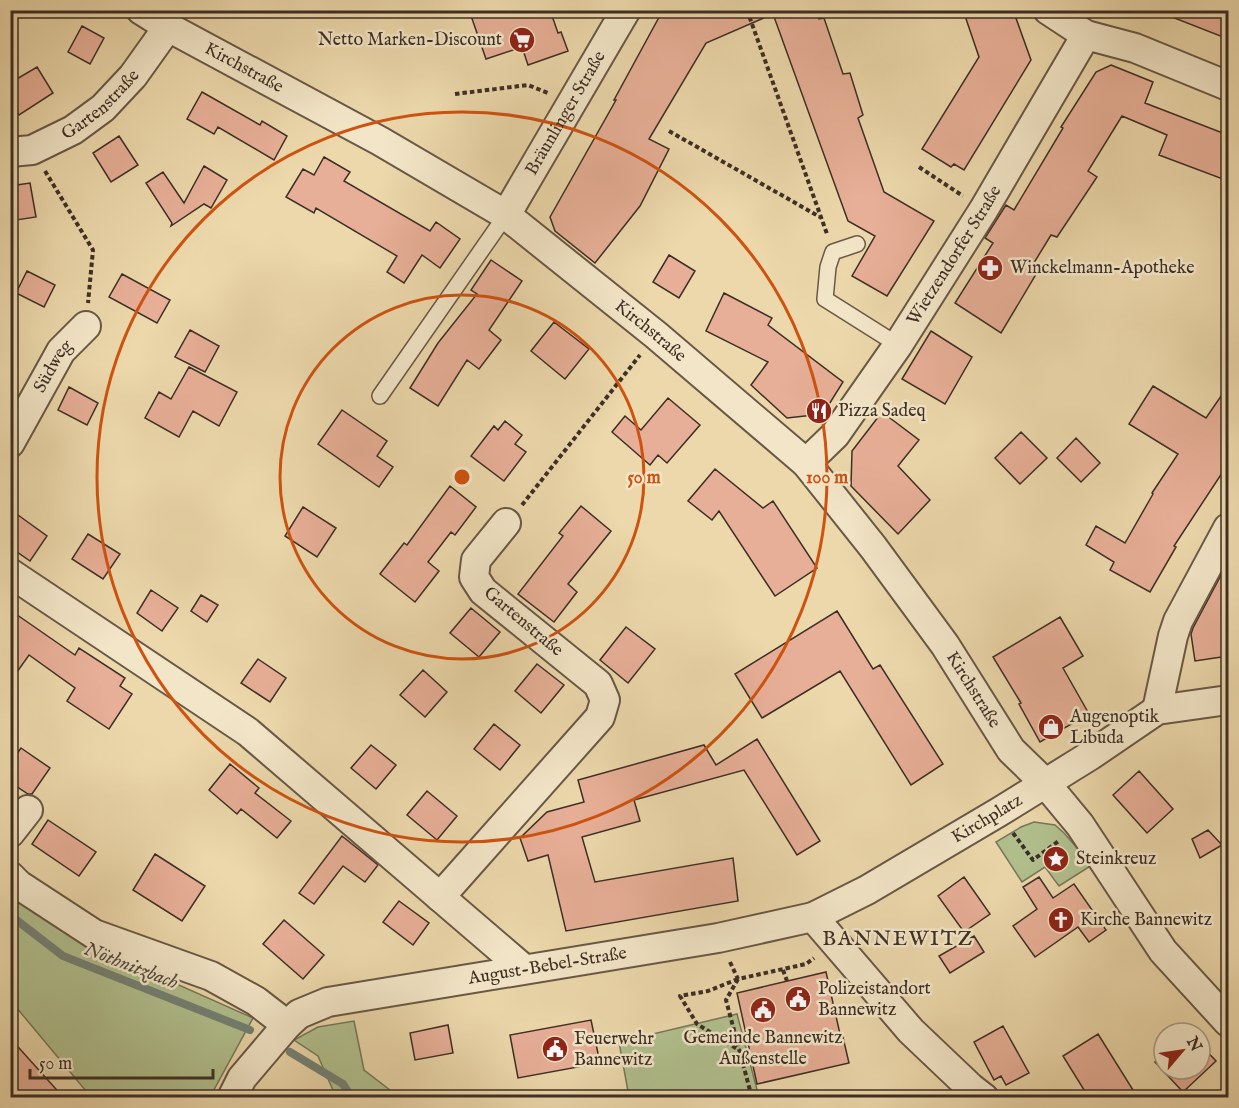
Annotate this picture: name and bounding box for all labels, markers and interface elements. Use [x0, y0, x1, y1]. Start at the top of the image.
supermarket icon: Netto Marken-Discount [507, 25, 537, 55]
place label: Netto Marken-Discount [318, 29, 502, 52]
street label: Kirchstraße [200, 37, 287, 98]
street label: Bräunlinger Straße [520, 47, 611, 180]
street label: Gartenstraße [58, 65, 145, 145]
street label: Wietzendorfer Straße [902, 181, 1007, 330]
pharmacy icon: Winckelmann-Apotheke [975, 253, 1005, 283]
place label: Winckelmann-Apotheke [1010, 257, 1195, 280]
street label: Kirchstraße [610, 295, 691, 367]
street label: Südweg [29, 334, 78, 397]
restaurant icon: Pizza Sadeq [804, 396, 834, 426]
place label: Pizza Sadeq [838, 400, 926, 423]
centre of rings [452, 467, 472, 487]
text: 50 m [627, 467, 661, 490]
text: 100 m [806, 467, 848, 490]
street label: Gartenstraße [478, 582, 568, 662]
street label: Kirchstraße [940, 647, 1006, 732]
place label: Augenoptik Libuda [1069, 706, 1160, 750]
shop icon: Augenoptik Libuda [1036, 712, 1066, 742]
street label: Kirchplatz [947, 789, 1027, 849]
place icon: Steinkreuz [1041, 844, 1071, 874]
place label: Steinkreuz [1076, 848, 1156, 871]
church icon: Kirche Bannewitz [1046, 905, 1076, 935]
place label: Kirche Bannewitz [1080, 909, 1212, 932]
district label: BANNEWITZ [822, 926, 974, 953]
water label: Nöthnitzbach [80, 937, 182, 996]
street label: August-Bebel-Straße [466, 942, 628, 990]
place label: Polizeistandort Bannewitz [818, 978, 931, 1022]
public building icon: Polizeistandort Bannewitz [783, 984, 813, 1014]
public building icon: Gemeinde Bannewitz Außenstelle [748, 995, 778, 1025]
north arrow [1152, 1021, 1212, 1081]
place label: Gemeinde Bannewitz Außenstelle [683, 1027, 843, 1071]
place label: Feuerwehr Bannewitz [574, 1028, 654, 1072]
text: N [1181, 1033, 1206, 1056]
public building icon: Feuerwehr Bannewitz [540, 1034, 570, 1064]
scale bar [30, 1042, 213, 1080]
text: 50 m [39, 1053, 72, 1076]

